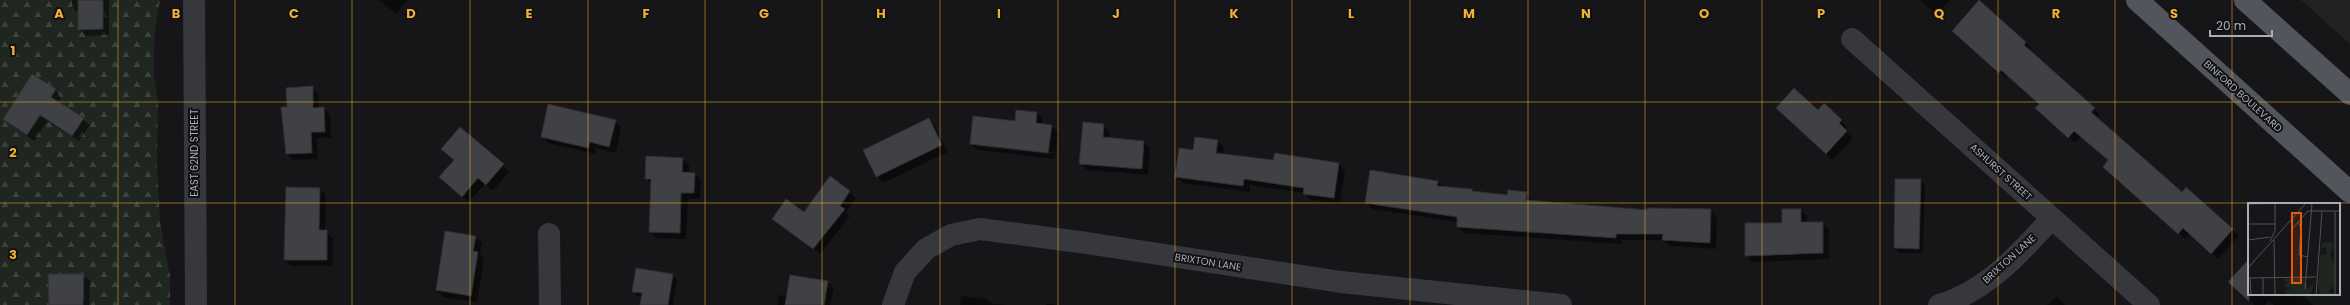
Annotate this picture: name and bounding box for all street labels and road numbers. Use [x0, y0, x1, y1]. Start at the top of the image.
street label: BINFORD BOULEVARD [2200, 57, 2286, 135]
street label: EAST 62ND STREET [187, 109, 202, 197]
street label: ASHURST STREET [1966, 140, 2036, 205]
street label: BRIXTON LANE [1979, 231, 2039, 287]
street label: BRIXTON LANE [1174, 249, 1242, 275]

